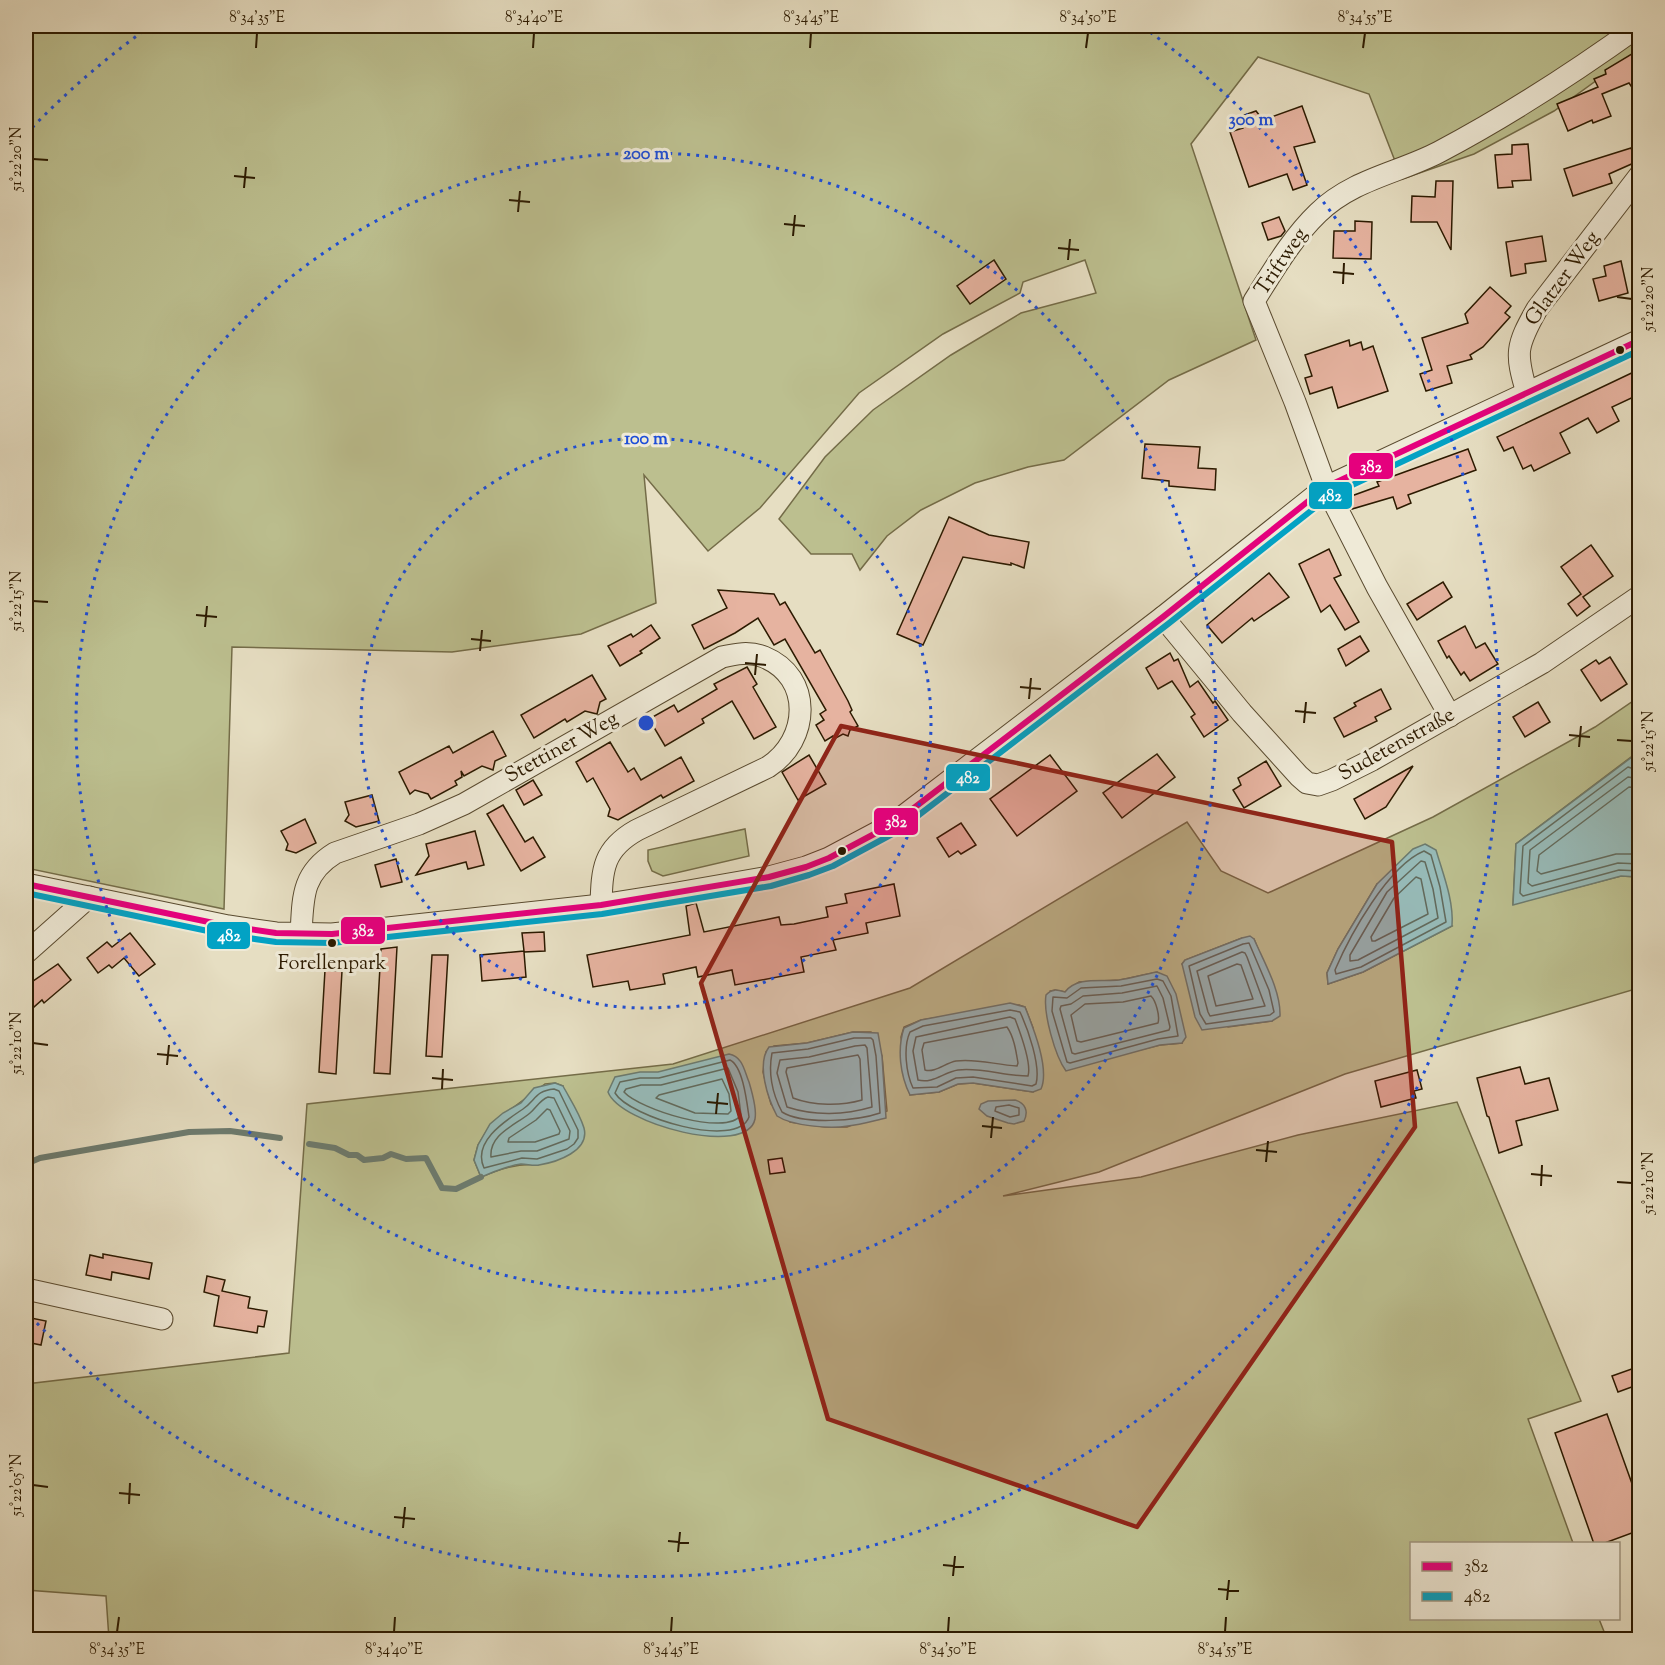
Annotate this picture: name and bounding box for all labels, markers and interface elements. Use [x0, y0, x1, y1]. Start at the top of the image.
text: 8°34'35"E [229, 8, 285, 29]
text: 8°34'40"E [505, 8, 563, 29]
text: 8°34'45"E [783, 8, 839, 29]
text: 8°34'50"E [1060, 8, 1116, 29]
text: 8°34'55"E [1338, 8, 1392, 29]
text: 300 m [1229, 108, 1274, 134]
text: 51°22'20"N [7, 127, 28, 192]
text: 200 m [623, 142, 669, 168]
street label: Triftweg [1248, 222, 1316, 302]
street label: Glatzer Weg [1518, 225, 1608, 333]
text: 51°22'20"N [1639, 267, 1660, 332]
unlabelled marker [1614, 344, 1626, 356]
text: 100 m [624, 427, 668, 453]
line badge: 382 [1348, 452, 1394, 480]
text: 382 [1360, 457, 1382, 480]
line badge: 482 [1308, 481, 1353, 510]
text: 482 [1317, 486, 1342, 509]
text: 51°22'15"N [7, 571, 28, 632]
street label: Sudetenstraße [1333, 701, 1461, 789]
street label: Stettiner Weg [500, 704, 624, 792]
text: 51°22'15"N [1639, 711, 1660, 772]
centre of rings [636, 713, 656, 733]
line badge: 482 [945, 763, 991, 792]
text: 482 [955, 768, 980, 791]
line badge: 382 [873, 807, 919, 836]
text: 382 [885, 812, 907, 835]
unlabelled marker [836, 845, 848, 857]
line badge: 382 [340, 916, 386, 945]
line badge: 482 [206, 921, 251, 950]
text: 382 [352, 921, 374, 944]
text: 482 [216, 926, 241, 949]
marker: Forellenpark [326, 937, 338, 949]
place label: Forellenpark [278, 950, 386, 979]
text: 51°22'10"N [7, 1012, 28, 1075]
text: 51°22'10"N [1639, 1152, 1660, 1215]
text: 51°22'05"N [7, 1454, 28, 1517]
legend [1410, 1542, 1620, 1620]
text: 382 [1464, 1555, 1489, 1581]
text: 482 [1464, 1585, 1491, 1611]
text: 8°34'35"E [89, 1640, 145, 1661]
text: 8°34'40"E [365, 1640, 423, 1661]
text: 8°34'45"E [643, 1640, 699, 1661]
text: 8°34'50"E [920, 1640, 976, 1661]
text: 8°34'55"E [1198, 1640, 1252, 1661]

